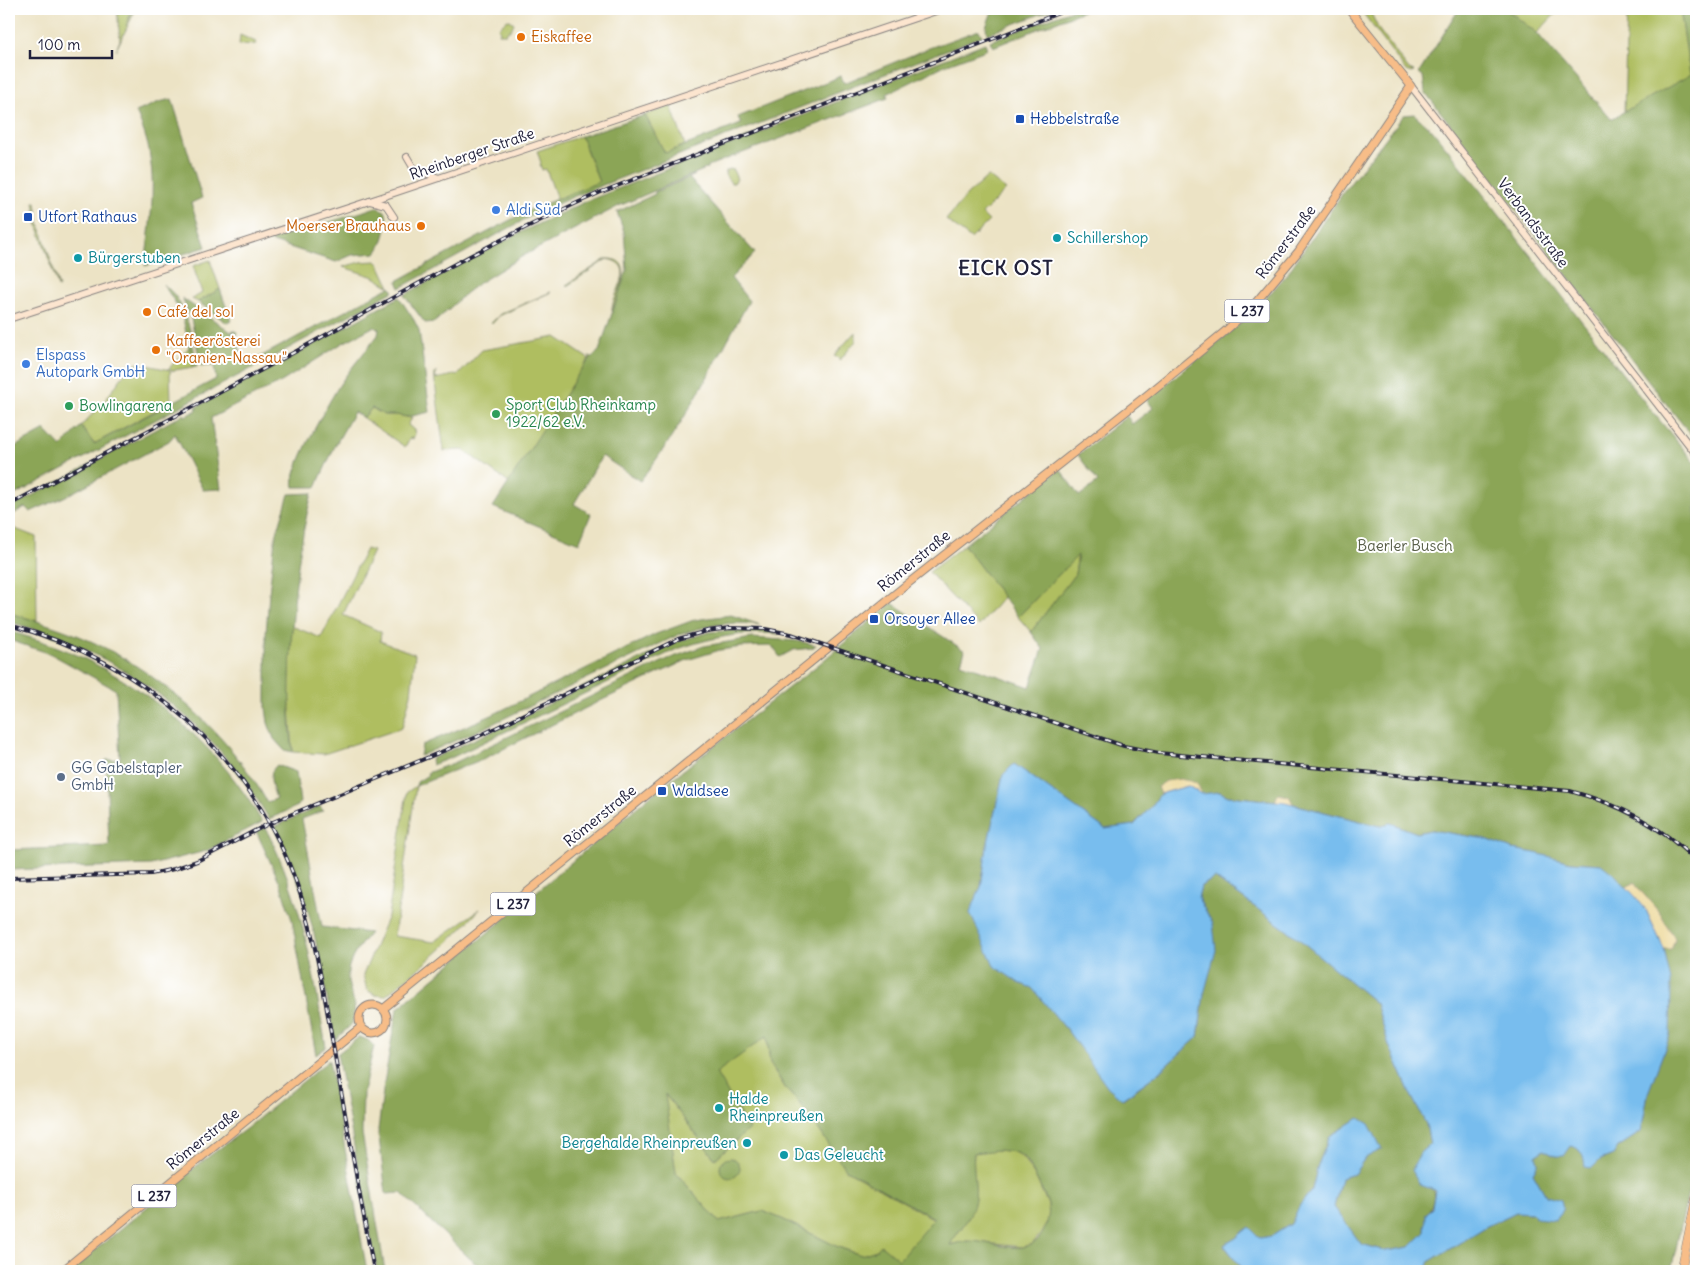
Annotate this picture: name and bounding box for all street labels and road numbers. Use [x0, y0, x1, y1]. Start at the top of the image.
street label: Rheinberger Straße [407, 123, 537, 184]
street label: Verbandsstraße [1494, 174, 1573, 271]
street label: Römerstraße [1252, 201, 1320, 283]
road number: L 237 [1224, 300, 1270, 322]
street label: Römerstraße [874, 526, 954, 596]
street label: Römerstraße [560, 781, 640, 851]
road number: L 237 [490, 892, 536, 916]
street label: Römerstraße [163, 1104, 243, 1174]
road number: L 237 [132, 1184, 176, 1208]

